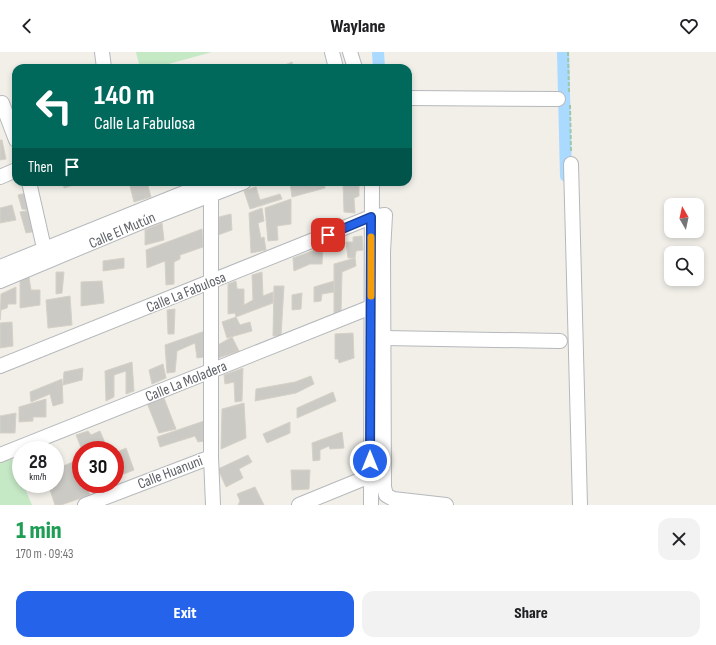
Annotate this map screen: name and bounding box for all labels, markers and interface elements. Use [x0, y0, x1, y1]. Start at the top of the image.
icon: back [16, 15, 38, 37]
icon: heart [678, 15, 700, 37]
text: Waylane [331, 16, 385, 37]
text: 140 m [94, 79, 155, 112]
icon: left [28, 80, 80, 132]
text: Calle La Fabulosa [94, 113, 195, 134]
icon: arrive [61, 156, 83, 178]
text: Then [28, 158, 53, 177]
north arrow [664, 198, 704, 238]
map controls [664, 198, 704, 286]
street label: Calle El Mutún [86, 208, 158, 253]
pin [311, 218, 345, 252]
icon: arrive [317, 224, 339, 246]
button: search [664, 246, 704, 286]
street label: Calle La Fabulosa [144, 268, 229, 317]
street label: Calle La Moladera [143, 356, 230, 406]
position arrow [349, 440, 391, 482]
speed limit sign: 30 [72, 441, 124, 493]
text: 28 [29, 450, 47, 474]
street label: Calle Huanuni [135, 451, 206, 494]
text: km/h [29, 471, 47, 483]
text: 1 min [16, 516, 62, 545]
button: close [658, 518, 700, 560]
text: 170 m · 09:43 [16, 546, 74, 562]
button: Exit [16, 591, 354, 637]
button: Share [362, 591, 700, 637]

